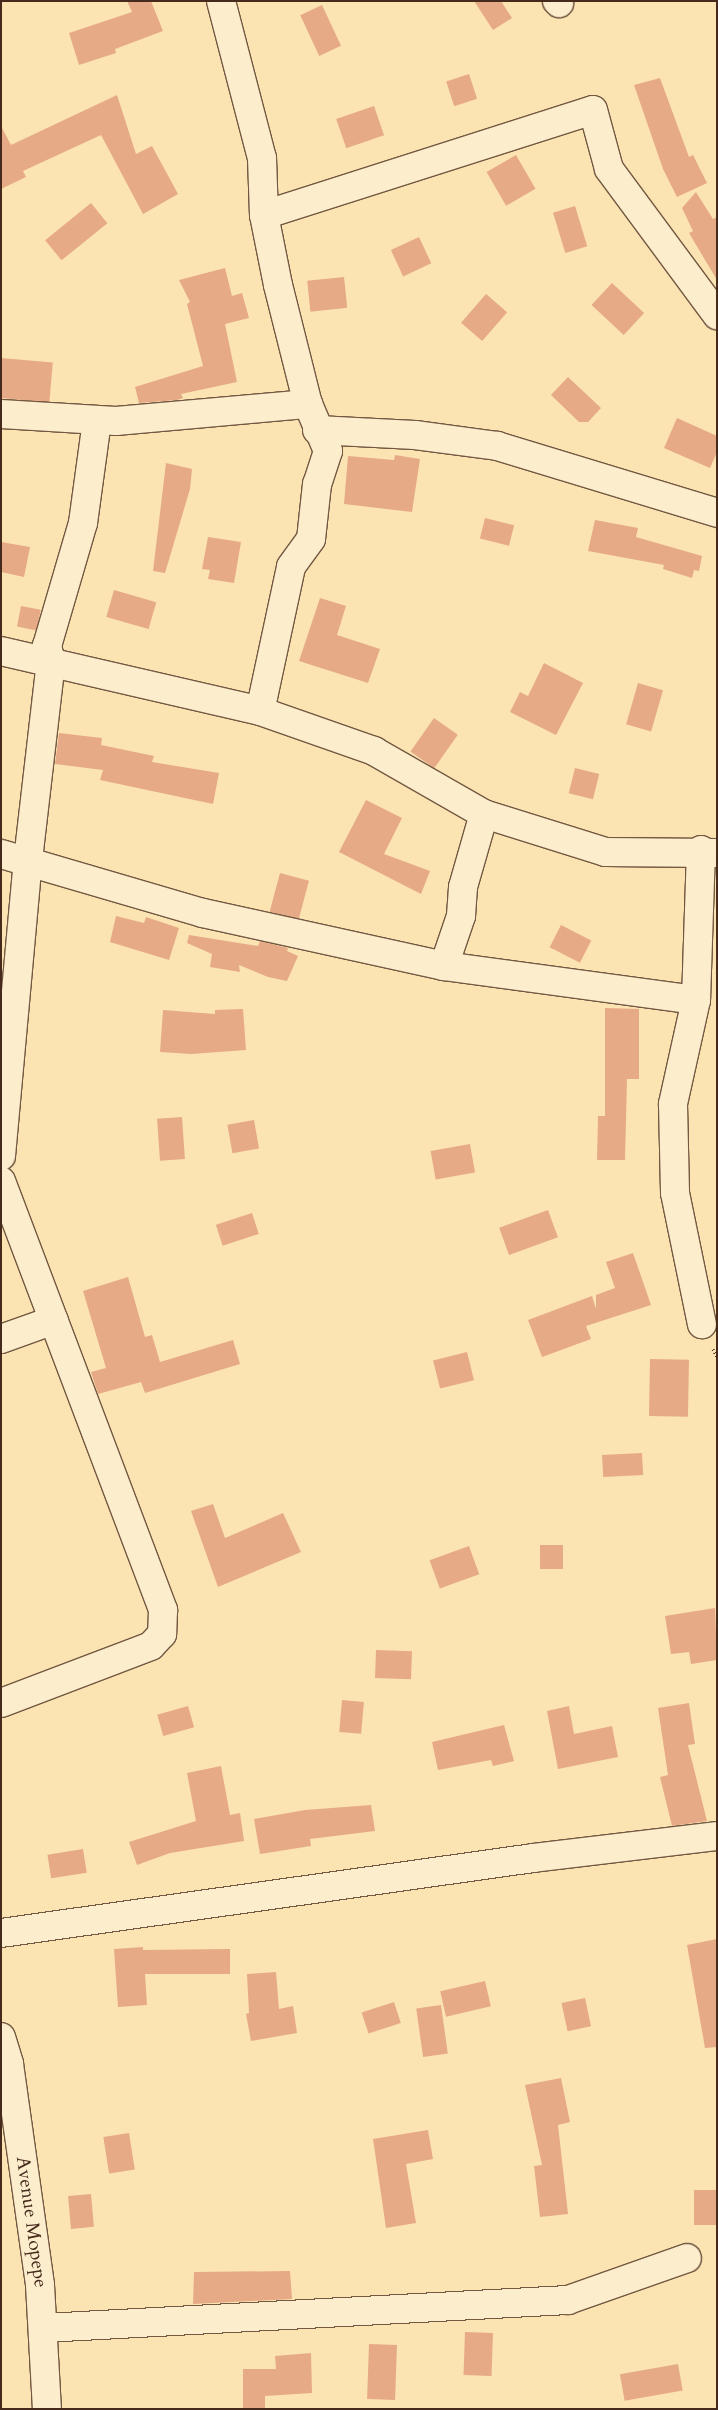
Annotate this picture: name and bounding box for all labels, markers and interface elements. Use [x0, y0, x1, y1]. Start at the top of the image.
street label: Avenue Mopepe [11, 2155, 51, 2289]

